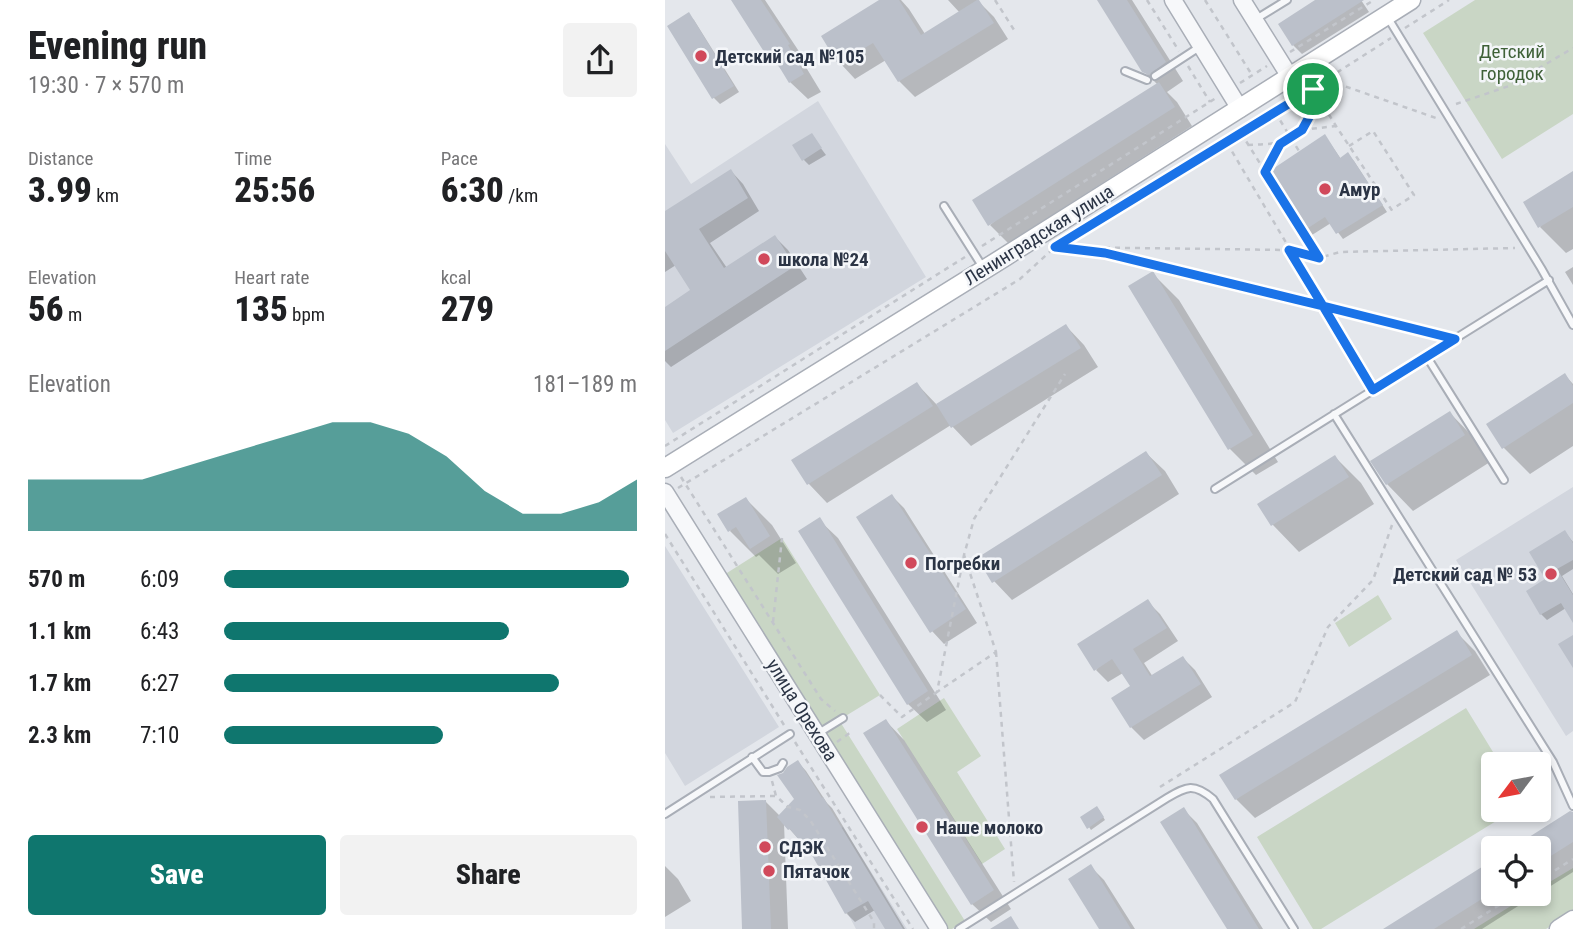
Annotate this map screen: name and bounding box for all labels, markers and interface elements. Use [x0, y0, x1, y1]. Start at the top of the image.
button: share [563, 23, 637, 97]
text: Evening run [28, 24, 207, 68]
park label: Детский городок [1479, 40, 1545, 85]
place label: Детский сад №105 [715, 45, 864, 68]
marker: Детский сад №105 [693, 48, 709, 64]
pin [1283, 59, 1343, 119]
icon: arrive [1294, 70, 1332, 108]
text: 19:30 · 7 × 570 m [28, 72, 184, 99]
text: Distance [28, 147, 93, 170]
text: Time [234, 147, 272, 170]
text: Pace [441, 147, 478, 170]
text: 3.99 [28, 170, 92, 211]
text: 25:56 [234, 170, 315, 211]
text: 6:30 [441, 170, 504, 211]
place label: Амур [1339, 178, 1380, 201]
street label: Ленинградская улица [960, 180, 1118, 290]
marker: Амур [1317, 181, 1333, 197]
text: km [92, 184, 119, 207]
text: /km [504, 184, 538, 207]
place label: школа №24 [778, 248, 869, 271]
marker: школа №24 [756, 251, 772, 267]
text: Elevation [28, 266, 96, 289]
text: Heart rate [234, 266, 309, 289]
text: kcal [441, 266, 471, 289]
text: 56 [28, 289, 64, 330]
text: 135 [234, 289, 288, 330]
text: 279 [441, 289, 494, 330]
text: m [64, 303, 82, 326]
text: bpm [288, 303, 325, 326]
text: Elevation [28, 371, 111, 398]
text: 181–189 m [533, 371, 637, 398]
place label: Погребки [925, 552, 1000, 575]
marker: Погребки [903, 555, 919, 571]
place label: Детский сад № 53 [1393, 563, 1537, 586]
text: 570 m [28, 566, 85, 593]
text: 6:09 [140, 566, 179, 593]
marker: Детский сад № 53 [1543, 566, 1559, 582]
text: 1.1 km [28, 618, 91, 645]
text: 6:43 [140, 618, 179, 645]
street label: улица Орехова [761, 655, 843, 765]
text: 1.7 km [28, 670, 91, 697]
text: 6:27 [140, 670, 179, 697]
text: 2.3 km [28, 722, 91, 749]
text: 7:10 [140, 722, 179, 749]
north arrow [1481, 752, 1551, 822]
map controls [1481, 752, 1551, 906]
place label: Наше молоко [936, 816, 1043, 839]
marker: Наше молоко [914, 819, 930, 835]
button: Save [28, 835, 326, 915]
button: Share [340, 835, 637, 915]
place label: СДЭК [779, 836, 824, 859]
button: locate [1481, 836, 1551, 906]
marker: СДЭК [757, 839, 773, 855]
place label: Пятачок [783, 860, 850, 883]
marker: Пятачок [761, 863, 777, 879]

